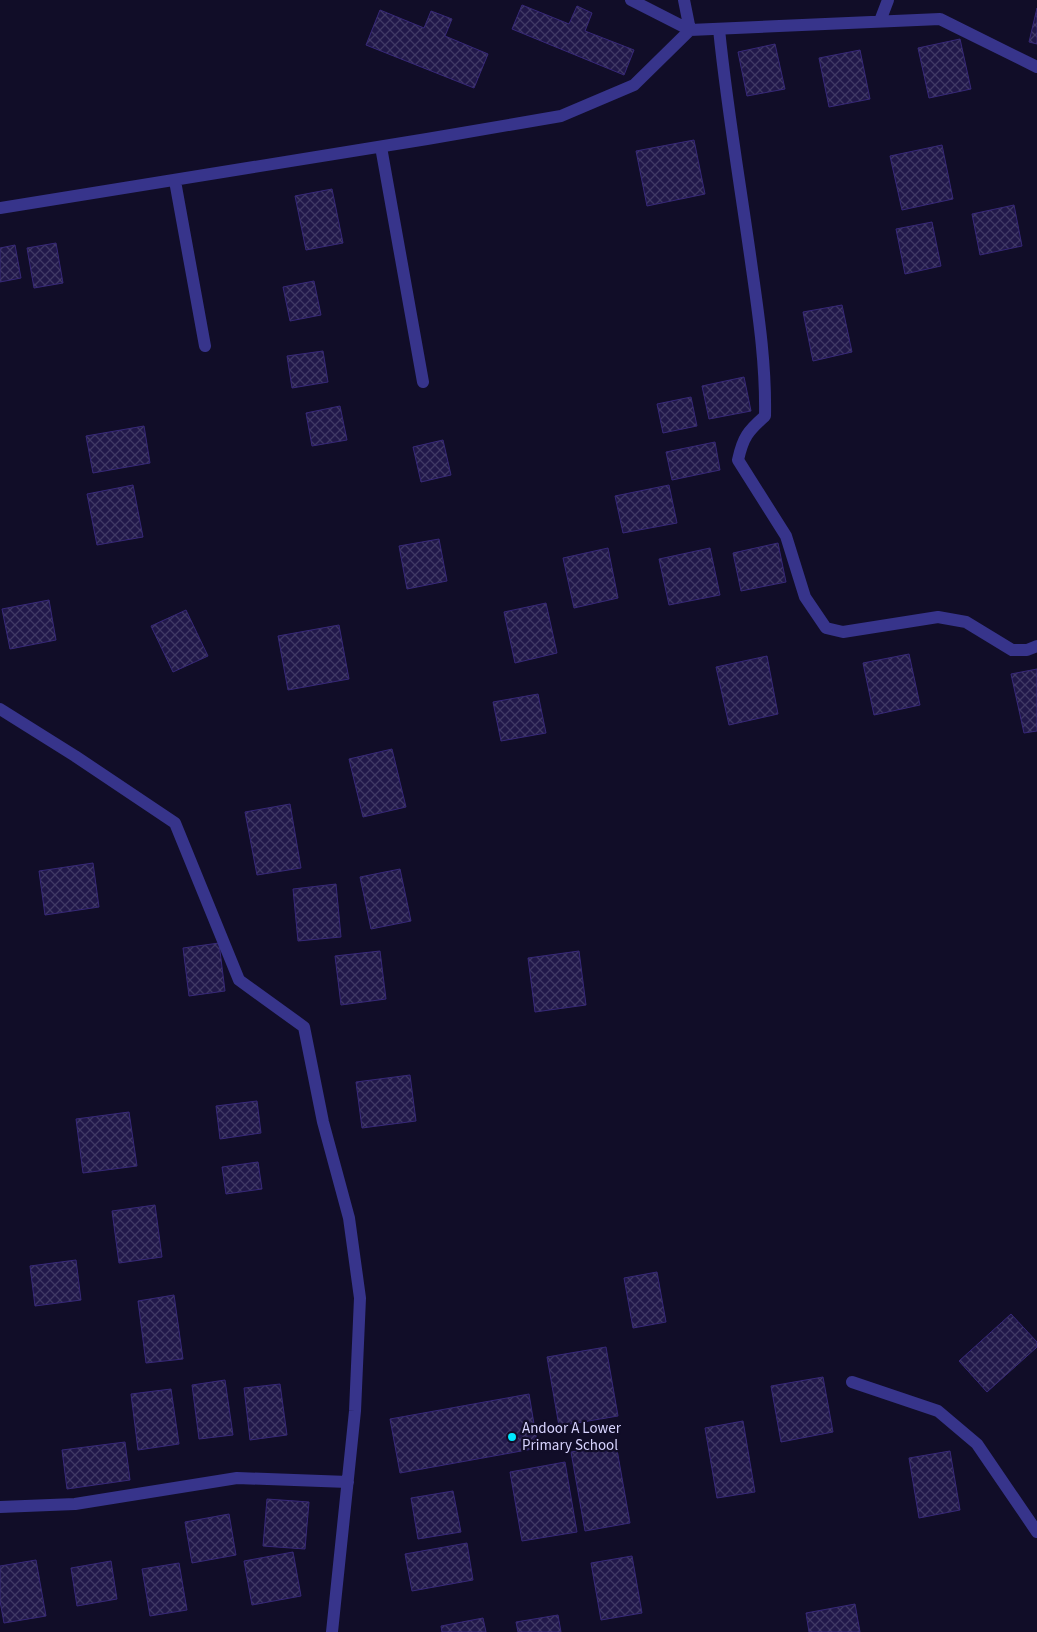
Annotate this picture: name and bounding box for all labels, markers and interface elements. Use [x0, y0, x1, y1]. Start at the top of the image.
place label: Andoor A Lower Primary School [522, 1418, 622, 1456]
marker: Andoor A Lower Primary School [506, 1431, 518, 1443]

